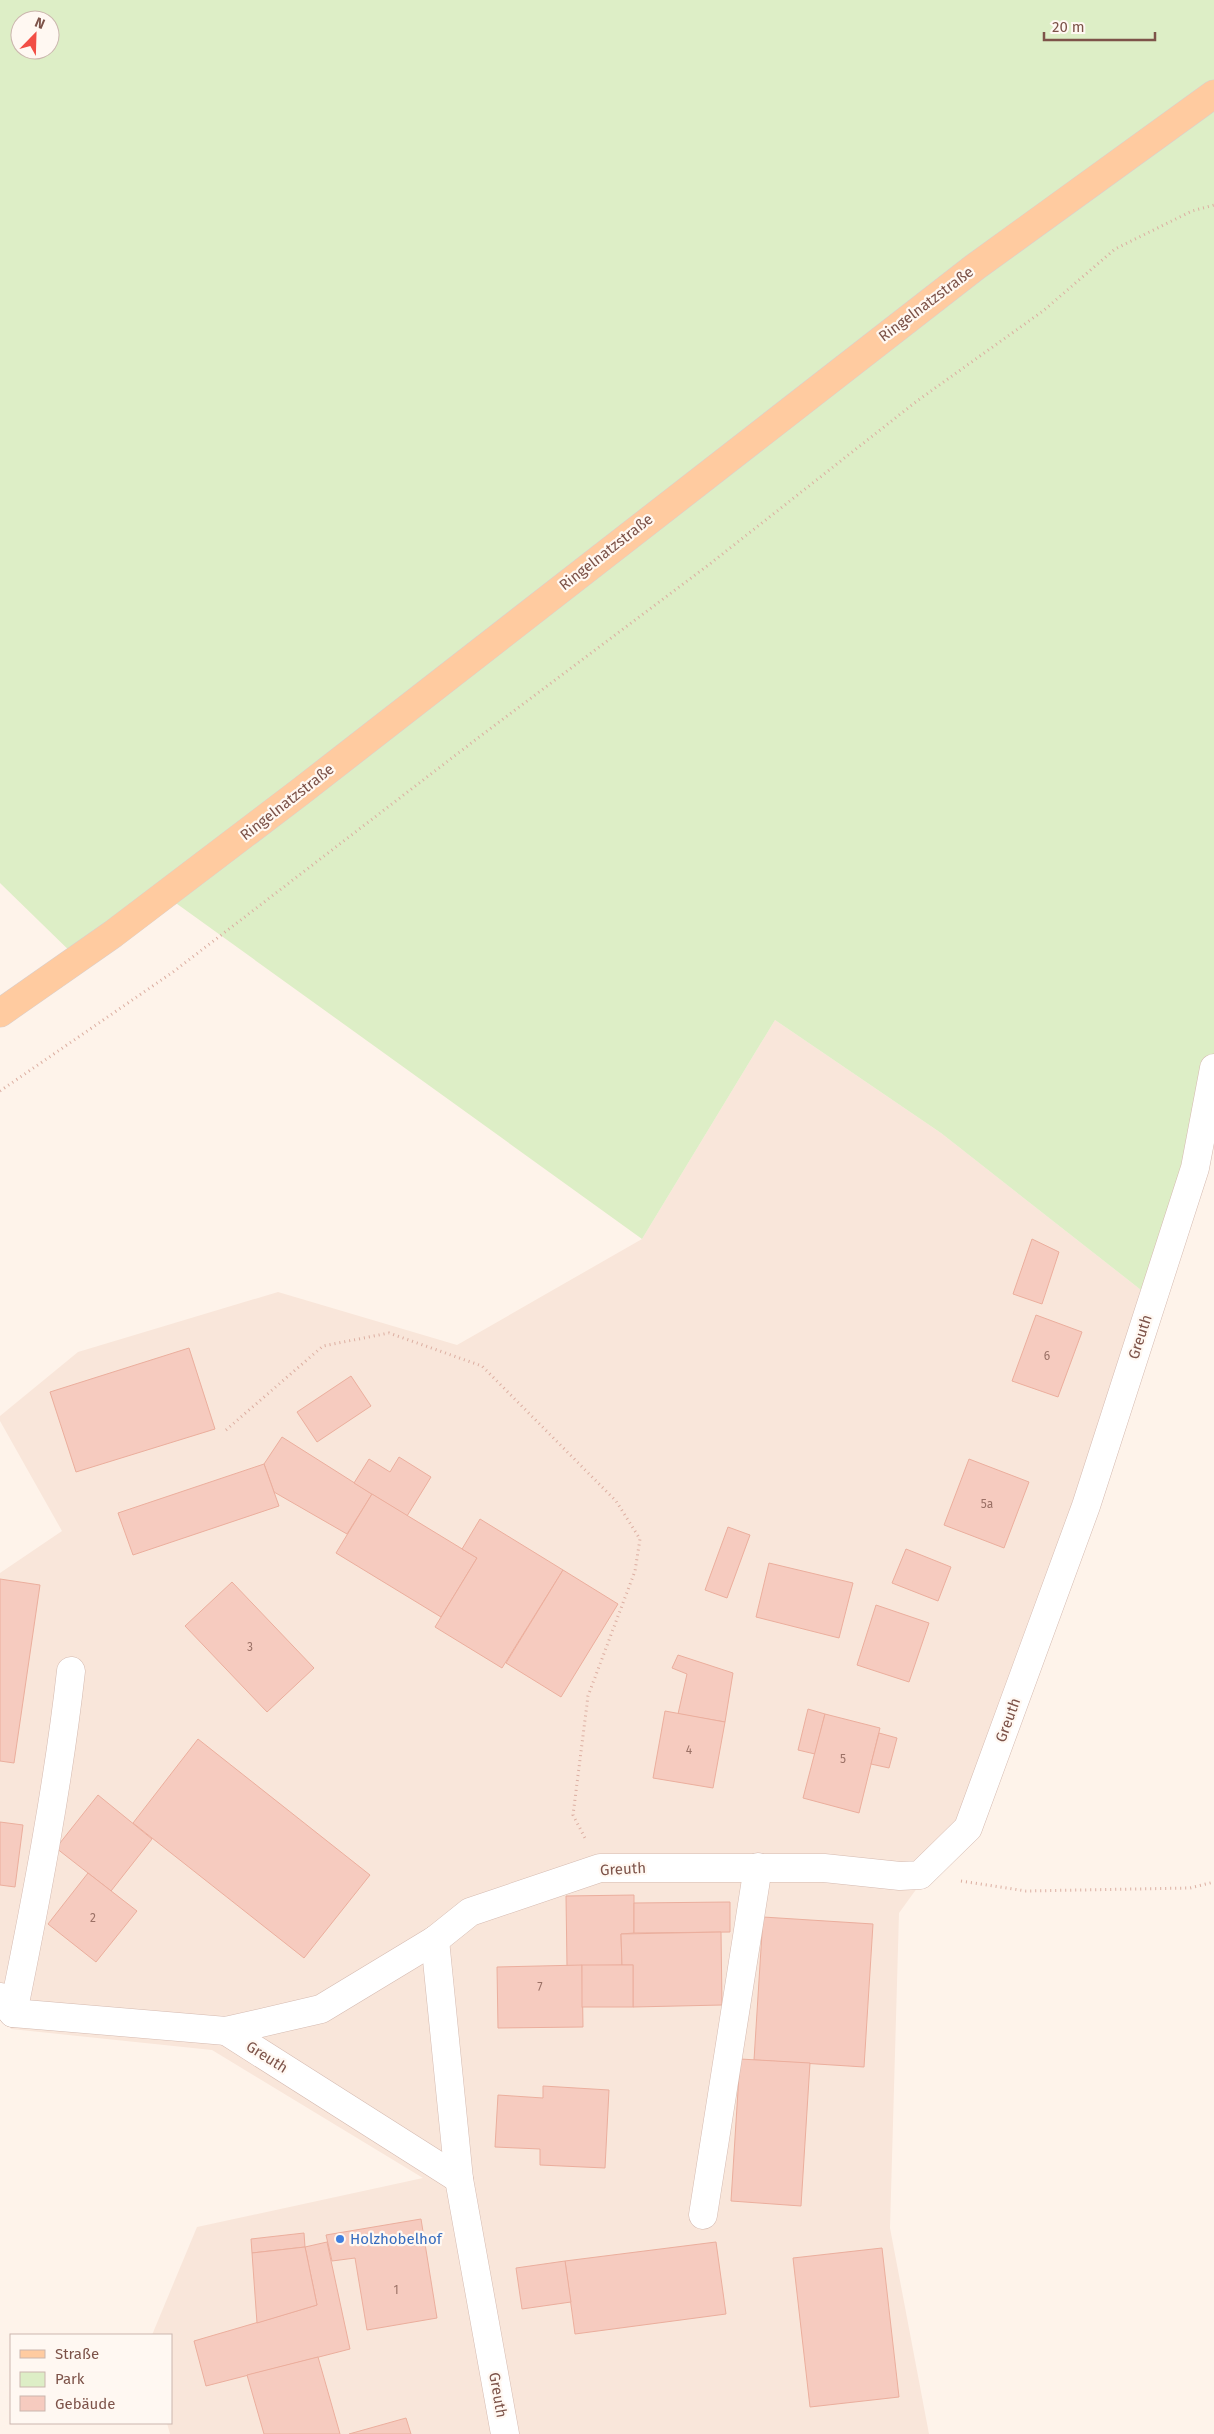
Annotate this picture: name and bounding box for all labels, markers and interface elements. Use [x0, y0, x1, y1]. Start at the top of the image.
north arrow [10, 10, 60, 60]
scale bar [1044, 10, 1155, 42]
text: N [32, 14, 47, 33]
text: 20 m [1052, 18, 1085, 36]
street label: Ringelnatzstraße [875, 263, 977, 345]
street label: Ringelnatzstraße [556, 510, 656, 594]
street label: Ringelnatzstraße [237, 760, 337, 844]
street label: Greuth [1124, 1312, 1156, 1362]
house number: 6 [1044, 1349, 1050, 1363]
house number: 5a [981, 1497, 993, 1511]
house number: 3 [247, 1640, 253, 1654]
street label: Greuth [992, 1695, 1024, 1745]
house number: 4 [686, 1743, 693, 1757]
house number: 5 [840, 1752, 846, 1766]
street label: Greuth [600, 1859, 646, 1879]
house number: 2 [90, 1911, 96, 1925]
house number: 7 [537, 1980, 543, 1994]
street label: Greuth [243, 2037, 291, 2077]
place label: Holzhobelhof [350, 2230, 443, 2248]
marker: Holzhobelhof [334, 2233, 346, 2245]
house number: 1 [393, 2283, 399, 2297]
legend [10, 2334, 172, 2424]
text: Straße [55, 2345, 99, 2363]
text: Park [55, 2370, 85, 2388]
street label: Greuth [485, 2371, 511, 2419]
text: Gebäude [55, 2395, 115, 2413]

